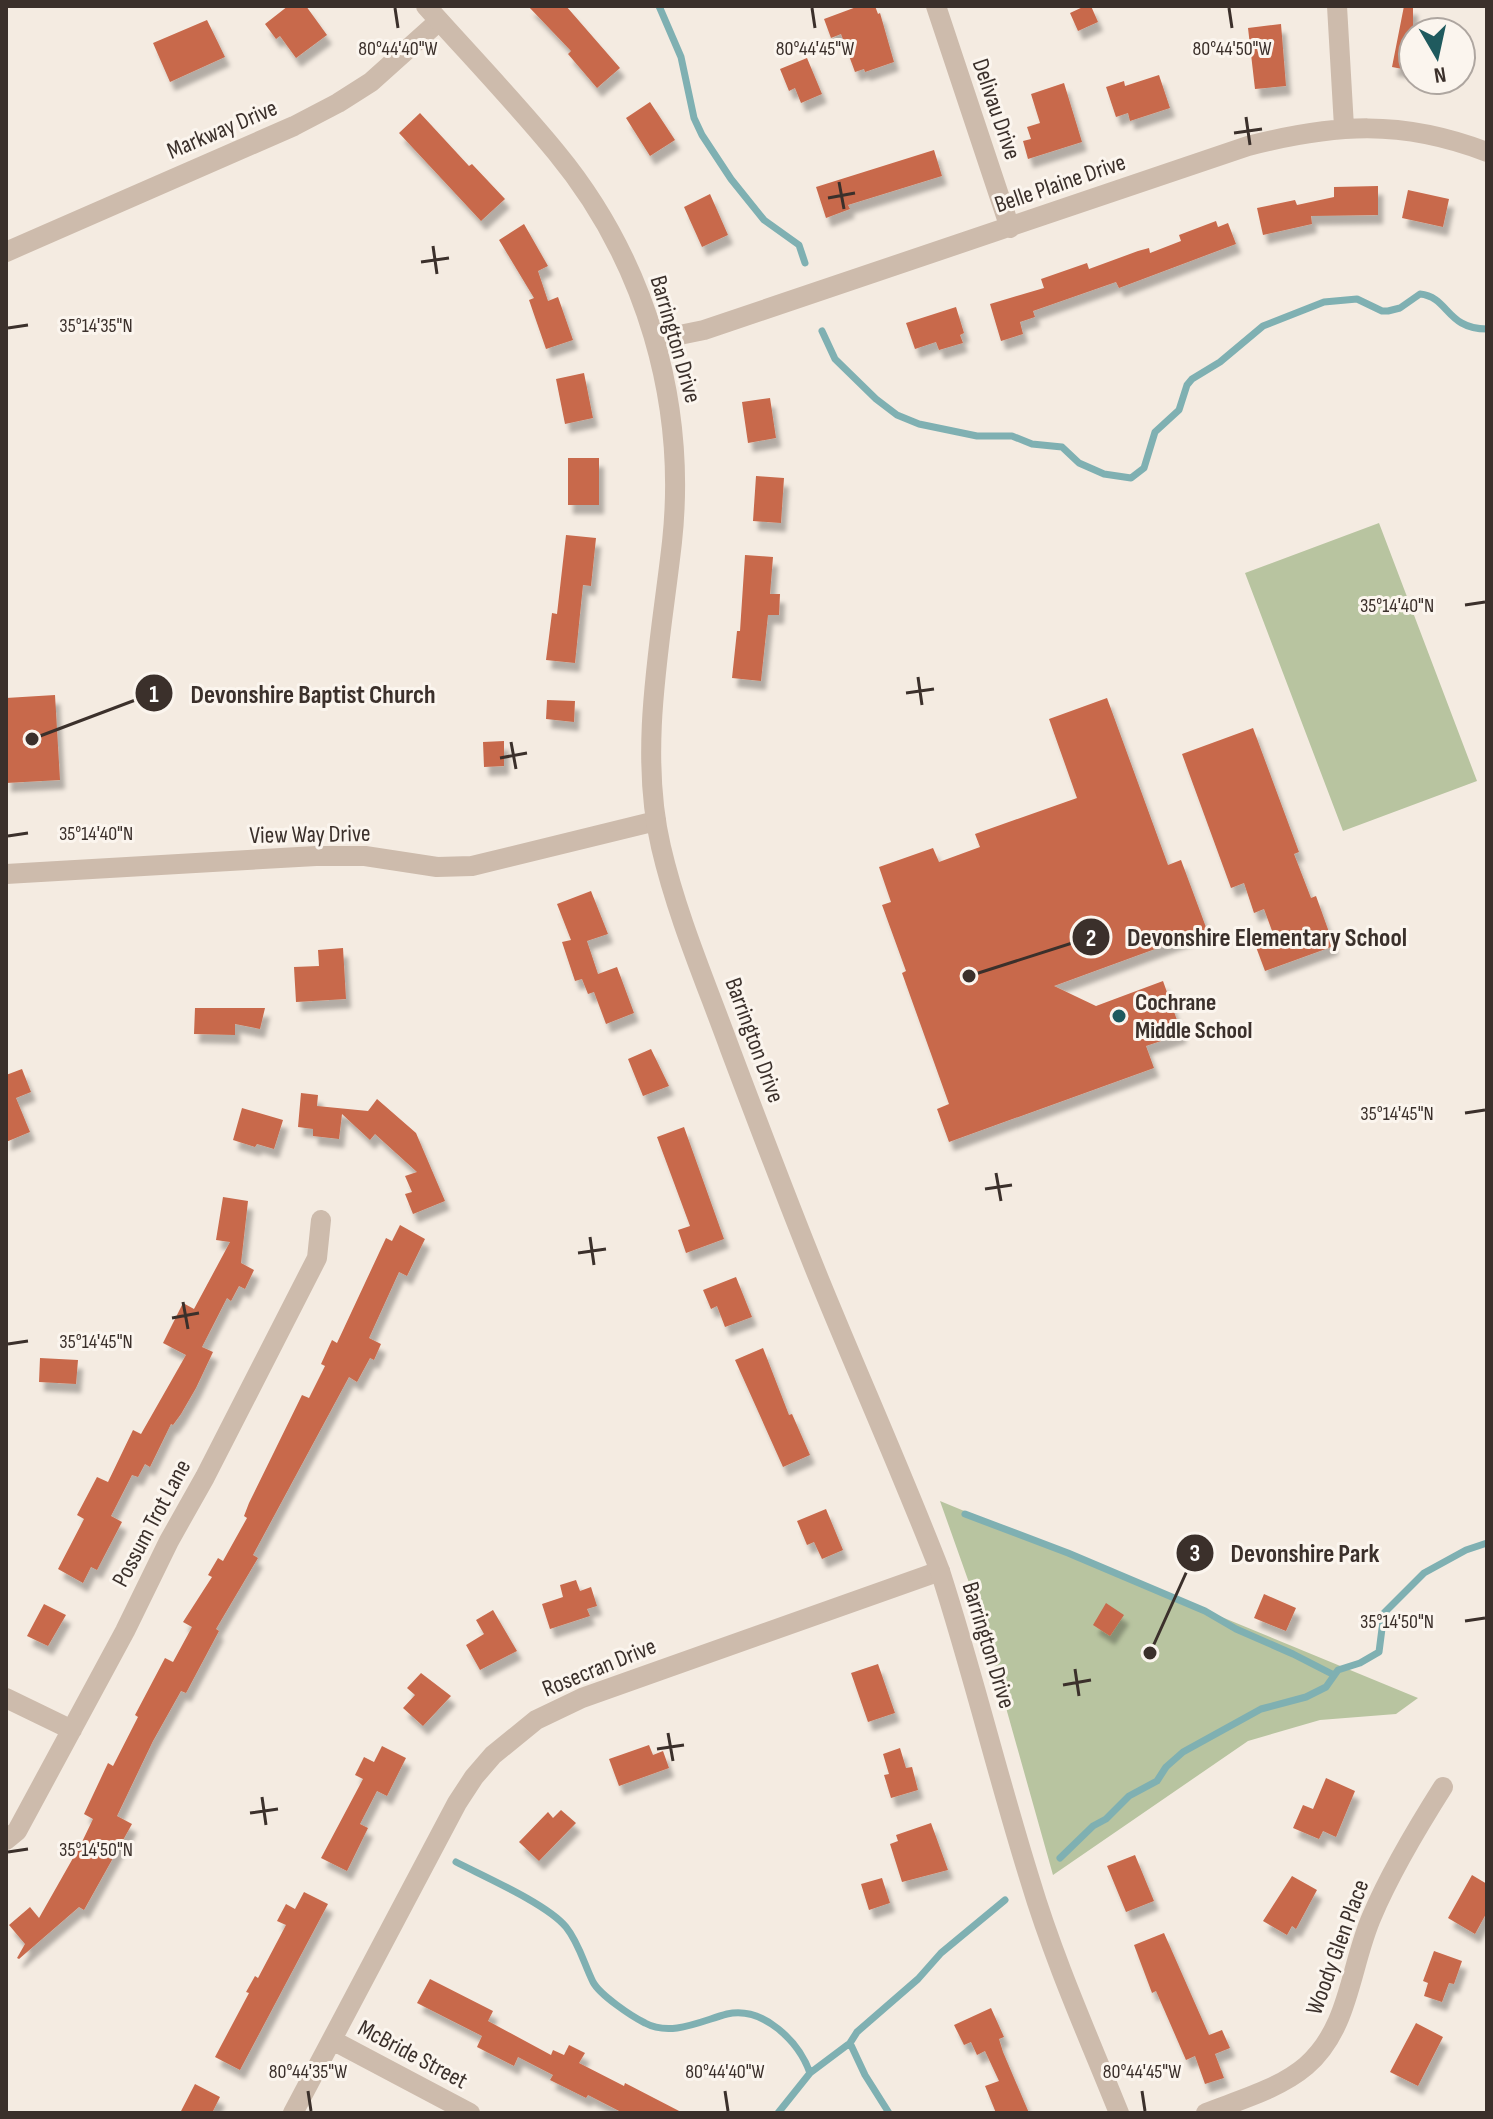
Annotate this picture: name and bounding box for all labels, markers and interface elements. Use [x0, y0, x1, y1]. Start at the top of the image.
north arrow [1397, 16, 1477, 96]
text: 80°44'40"W [358, 37, 438, 61]
text: 80°44'45"W [776, 37, 854, 61]
text: 80°44'50"W [1193, 37, 1271, 61]
street label: Delivau Drive [966, 55, 1027, 163]
text: N [1432, 60, 1448, 89]
street label: Markway Drive [163, 93, 282, 166]
street label: Belle Plaine Drive [991, 148, 1129, 219]
street label: Barrington Drive [644, 272, 708, 406]
text: 35°14'35"N [59, 314, 133, 338]
text: 35°14'40"N [1360, 594, 1434, 618]
callout: Devonshire Baptist Church [134, 668, 451, 718]
text: 1 [149, 680, 159, 709]
text: Devonshire Baptist Church [190, 680, 436, 711]
street label: View Way Drive [249, 819, 371, 850]
text: 35°14'40"N [59, 822, 133, 846]
callout: Devonshire Elementary School [1071, 912, 1423, 962]
text: Devonshire Elementary School [1127, 923, 1407, 954]
text: 2 [1086, 924, 1096, 953]
street label: Barrington Drive [718, 974, 791, 1107]
place label: Cochrane Middle School [1135, 988, 1252, 1045]
marker: Cochrane Middle School [1110, 1007, 1128, 1025]
text: 35°14'45"N [1360, 1102, 1434, 1126]
text: 35°14'45"N [59, 1330, 133, 1354]
street label: Possum Trot Lane [106, 1455, 197, 1592]
callout: Devonshire Park [1175, 1528, 1396, 1578]
text: 3 [1190, 1539, 1200, 1568]
text: Devonshire Park [1231, 1539, 1379, 1570]
street label: Barrington Drive [955, 1578, 1022, 1712]
text: 35°14'50"N [1360, 1610, 1434, 1634]
street label: Rosecran Drive [538, 1632, 660, 1703]
text: 35°14'50"N [59, 1838, 133, 1862]
street label: Woody Glen Place [1300, 1876, 1375, 2019]
street label: McBride Street [353, 2013, 473, 2095]
text: 80°44'35"W [269, 2060, 347, 2084]
text: 80°44'40"W [685, 2060, 765, 2084]
text: 80°44'45"W [1103, 2060, 1181, 2084]

